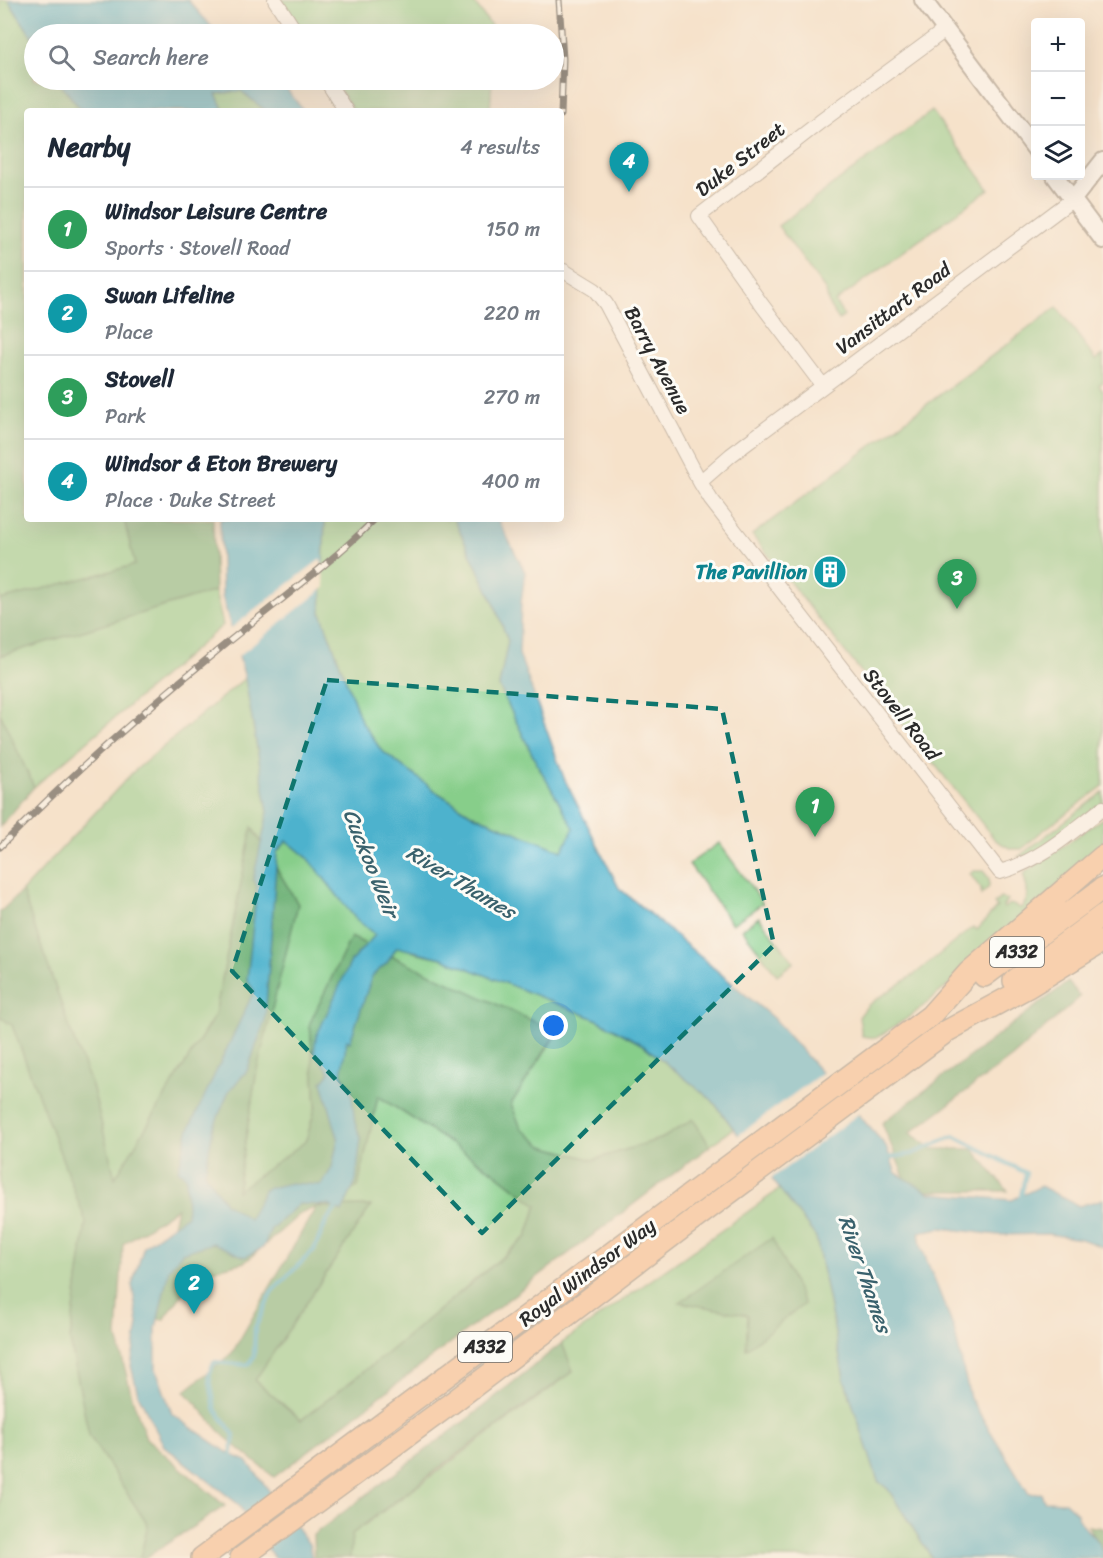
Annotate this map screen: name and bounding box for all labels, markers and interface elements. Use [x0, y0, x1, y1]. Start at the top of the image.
map controls [1031, 18, 1085, 180]
button: + [1031, 18, 1085, 72]
search box [24, 24, 564, 90]
text: Search here [93, 38, 209, 77]
icon: search [45, 41, 78, 74]
button: − [1031, 72, 1085, 126]
street label: Duke Street [687, 113, 793, 206]
text: Nearby [48, 124, 130, 170]
button: layers [1031, 126, 1085, 180]
text: 4 results [460, 130, 540, 165]
pin: 4 [610, 142, 648, 192]
text: Windsor Leisure Centre [105, 192, 327, 231]
text: 1 [63, 212, 72, 247]
text: 150 m [486, 212, 540, 247]
text: Sports · Stovell Road [105, 231, 290, 266]
street label: Vansittart Road [828, 252, 960, 364]
text: Swan Lifeline [105, 276, 235, 315]
text: 2 [62, 296, 73, 331]
text: 220 m [484, 296, 540, 331]
street label: Barry Avenue [614, 300, 701, 421]
text: Place [105, 315, 153, 350]
text: Stovell [105, 360, 174, 399]
text: 3 [62, 380, 73, 415]
text: 270 m [484, 380, 540, 415]
text: Park [105, 399, 146, 434]
text: Windsor & Eton Brewery [105, 444, 337, 483]
text: 4 [61, 464, 74, 499]
text: 400 m [482, 464, 540, 499]
text: Place · Duke Street [105, 483, 276, 518]
building icon: The Pavillion [812, 554, 848, 590]
place label: The Pavillion [695, 555, 807, 590]
pin: 3 [938, 560, 976, 609]
street label: Stovell Road [854, 660, 950, 770]
pin: 1 [796, 788, 834, 837]
water label: Cuckoo Weir [332, 803, 412, 927]
water label: River Thames [399, 834, 525, 931]
road number: A332 [990, 937, 1044, 967]
your location [539, 1011, 568, 1040]
street label: Royal Windsor Way [511, 1208, 664, 1336]
water label: River Thames [827, 1210, 904, 1340]
pin: 2 [174, 1264, 214, 1314]
road number: A332 [458, 1332, 512, 1362]

